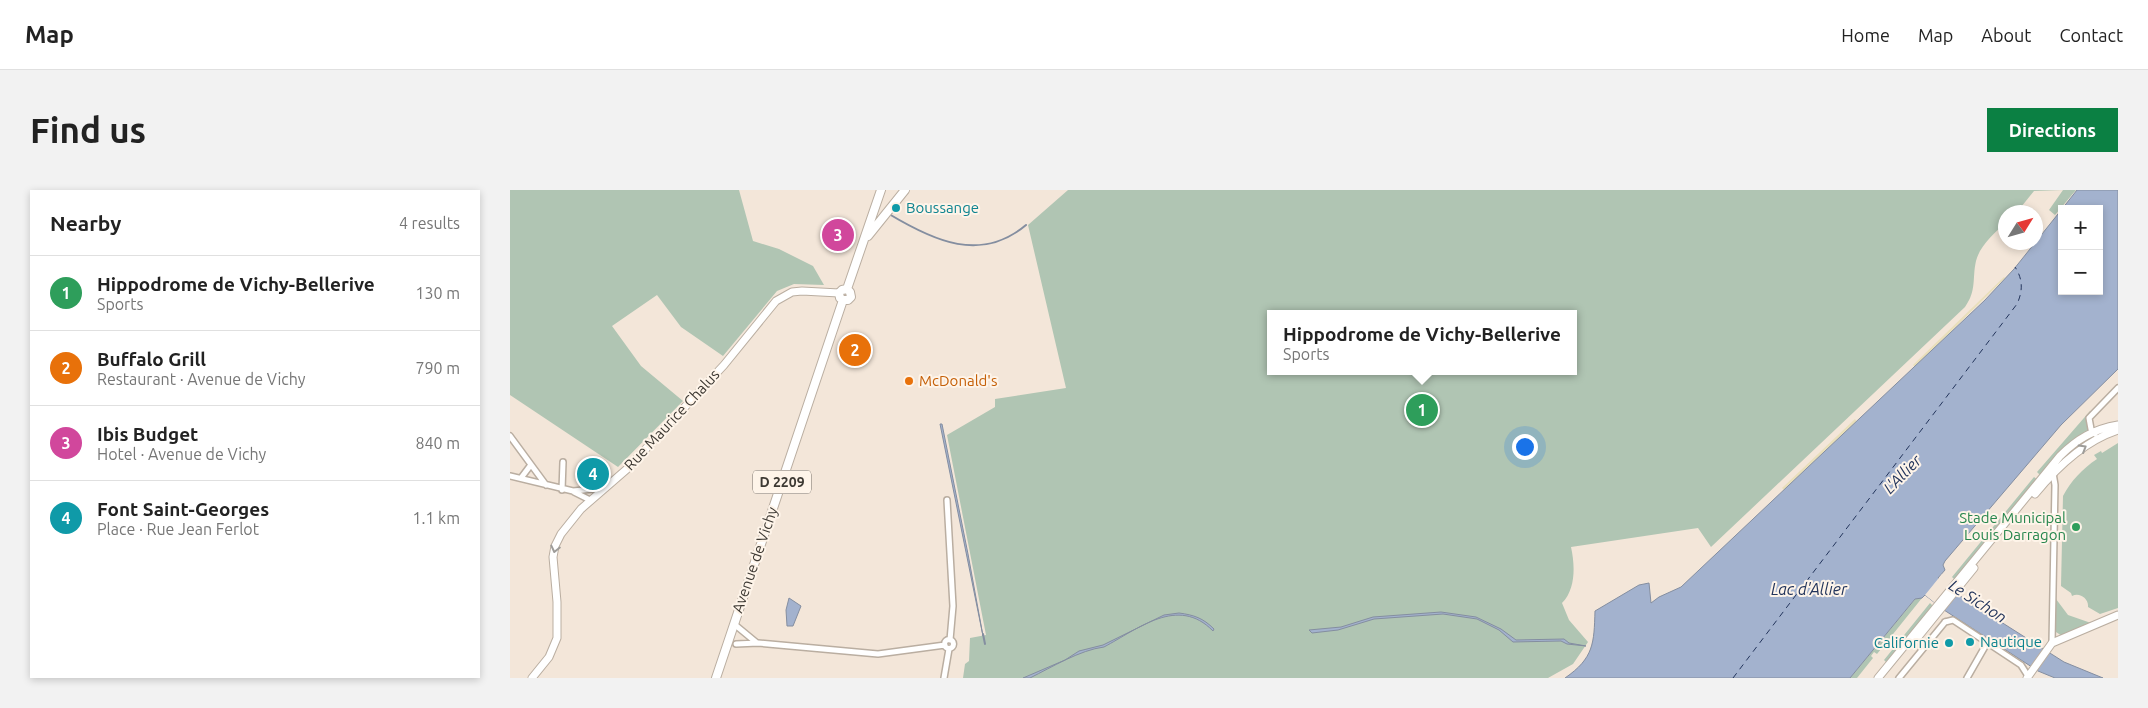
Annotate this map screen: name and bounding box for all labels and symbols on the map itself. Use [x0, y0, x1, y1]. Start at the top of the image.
place label: Boussange [906, 199, 979, 216]
marker: Boussange [890, 202, 902, 214]
north arrow [1998, 205, 2043, 250]
pin: 3 [822, 216, 854, 254]
pin: 2 [839, 331, 871, 369]
street label: Rue Maurice Chalus [621, 366, 723, 474]
place label: McDonald's [919, 372, 997, 389]
marker: McDonald's [903, 375, 915, 387]
pin: 1 [1406, 391, 1438, 429]
your location [1512, 434, 1538, 460]
one-way arrow [2078, 445, 2087, 455]
water label: L'Allier [1879, 450, 1925, 497]
pin: 4 [577, 455, 609, 493]
road number: D 2209 [753, 470, 811, 494]
street label: Avenue de Vichy [728, 505, 781, 615]
place label: Stade Municipal Louis Darragon [1959, 509, 2066, 543]
marker: Stade Municipal Louis Darragon [2070, 521, 2082, 533]
one-way arrow [550, 544, 561, 553]
water label: Le Sichon [1946, 576, 2010, 626]
water label: Lac d'Allier [1771, 580, 1848, 598]
place label: Nautique [1980, 633, 2042, 650]
place label: Californie [1874, 634, 1939, 651]
marker: Nautique [1964, 636, 1976, 648]
marker: Californie [1943, 637, 1955, 649]

